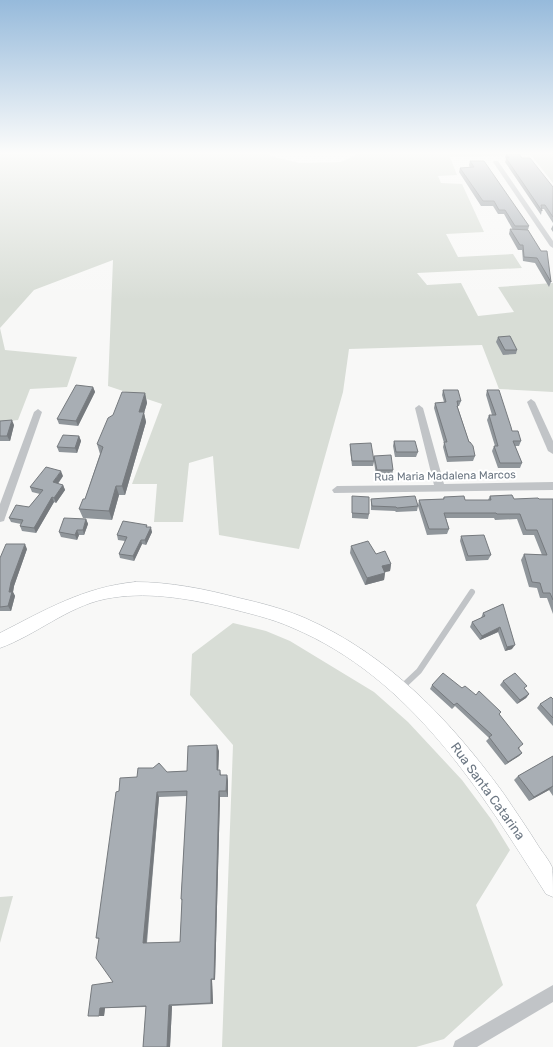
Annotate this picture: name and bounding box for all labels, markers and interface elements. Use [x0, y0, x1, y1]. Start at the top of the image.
street label: Rua Maria Madalena Marcos [374, 468, 516, 484]
street label: Rua Santa Catarina [448, 740, 528, 842]

